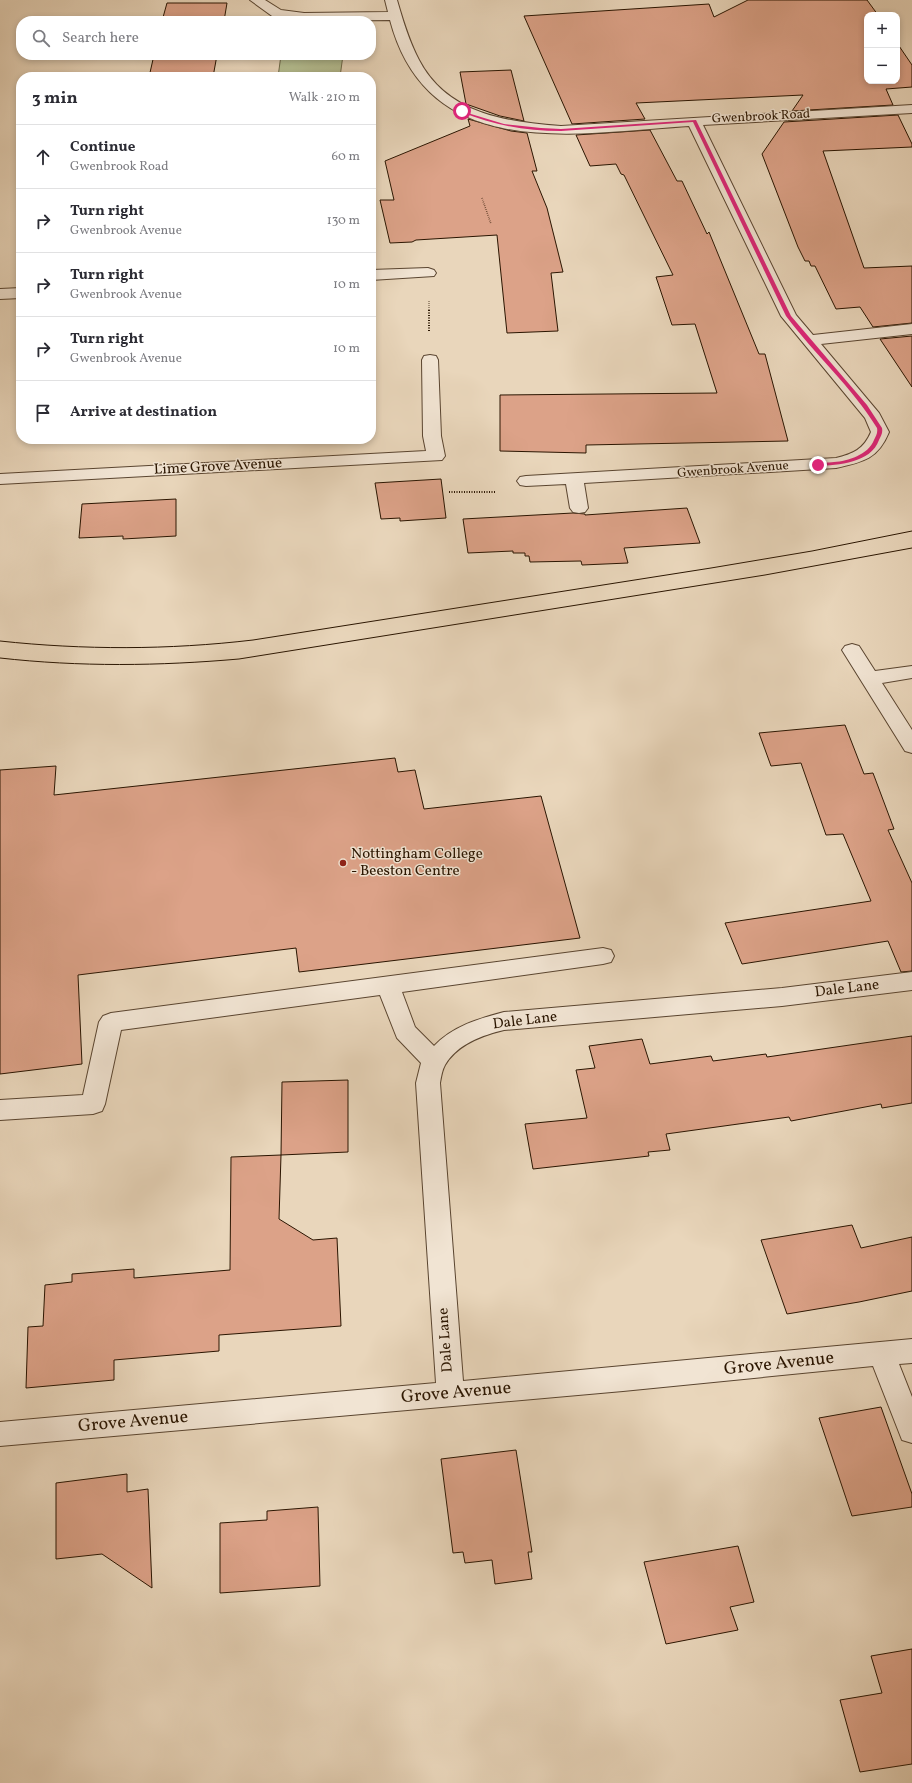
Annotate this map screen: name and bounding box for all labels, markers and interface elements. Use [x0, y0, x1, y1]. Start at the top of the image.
map controls [864, 12, 900, 84]
button: + [864, 12, 900, 48]
search box [16, 16, 376, 60]
icon: search [30, 27, 52, 49]
text: Search here [62, 28, 139, 49]
button: − [864, 48, 900, 84]
text: 3 min [32, 87, 78, 110]
text: Walk · 210 m [289, 89, 360, 107]
route start [453, 102, 471, 120]
street label: Gwenbrook Road [711, 105, 811, 129]
text: Continue [70, 137, 135, 158]
icon: ahead [32, 146, 54, 168]
text: 60 m [332, 148, 360, 166]
text: Gwenbrook Road [70, 158, 169, 176]
text: Turn right [70, 201, 144, 222]
icon: right [32, 210, 54, 232]
text: 130 m [327, 212, 360, 230]
text: Gwenbrook Avenue [70, 222, 182, 240]
text: Turn right [70, 265, 144, 286]
icon: right [32, 274, 54, 296]
text: 10 m [333, 276, 360, 294]
text: Gwenbrook Avenue [70, 286, 182, 304]
text: Turn right [70, 329, 144, 350]
icon: right [32, 338, 54, 360]
text: 10 m [333, 340, 360, 358]
text: Gwenbrook Avenue [70, 350, 182, 368]
icon: arrive [32, 402, 54, 424]
text: Arrive at destination [70, 402, 217, 423]
street label: Lime Grove Avenue [153, 453, 283, 481]
route end [809, 456, 827, 474]
street label: Gwenbrook Avenue [677, 457, 789, 483]
place label: Nottingham College - Beeston Centre [351, 844, 483, 882]
marker: Nottingham College - Beeston Centre [338, 858, 348, 868]
street label: Dale Lane [813, 975, 881, 1003]
street label: Dale Lane [491, 1007, 559, 1035]
street label: Dale Lane [433, 1307, 459, 1373]
street label: Grove Avenue [723, 1346, 835, 1382]
street label: Grove Avenue [400, 1376, 512, 1410]
street label: Grove Avenue [77, 1405, 189, 1439]

